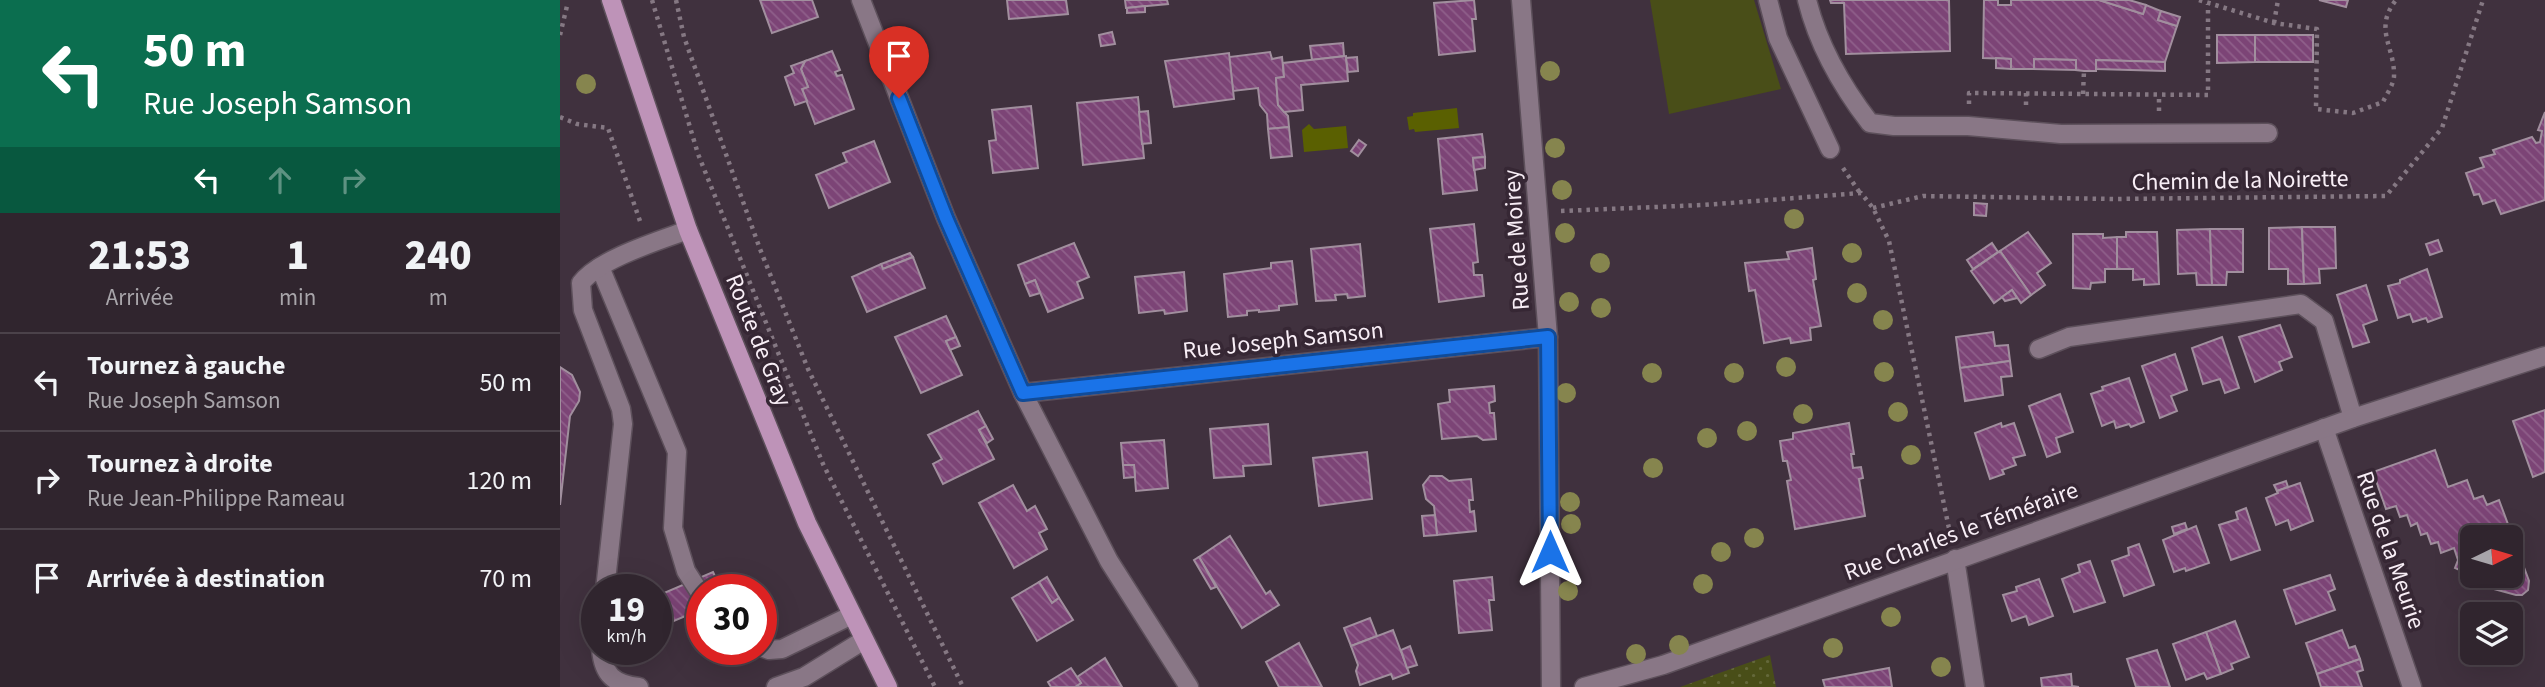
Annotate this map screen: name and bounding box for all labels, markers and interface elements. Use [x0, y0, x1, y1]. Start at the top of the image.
text: 50 m [143, 16, 247, 86]
pin [869, 26, 929, 98]
icon: left [28, 28, 119, 119]
icon: arrive [880, 37, 918, 75]
text: Rue Joseph Samson [143, 81, 412, 127]
icon: left [188, 161, 226, 199]
icon: ahead [261, 161, 299, 199]
icon: right [334, 161, 372, 199]
street label: Chemin de la Noirette [2131, 161, 2349, 200]
street label: Rue de Moirey [1494, 168, 1539, 312]
text: 21:53 [88, 226, 191, 286]
text: 1 [286, 226, 309, 286]
text: 240 [405, 226, 472, 286]
street label: Route de Gray [716, 269, 801, 412]
text: Arrivée [106, 281, 173, 314]
text: min [279, 281, 316, 314]
text: m [429, 281, 448, 314]
street label: Rue Joseph Samson [1181, 313, 1385, 368]
text: Tournez à gauche [87, 347, 286, 384]
icon: left [28, 363, 66, 401]
text: 50 m [479, 364, 532, 401]
text: Rue Joseph Samson [87, 384, 281, 417]
text: Tournez à droite [87, 445, 273, 482]
icon: right [28, 461, 66, 499]
text: 120 m [466, 462, 532, 499]
street label: Rue de la Meurie [2347, 466, 2434, 634]
street label: Rue Charles le Téméraire [1839, 473, 2083, 590]
text: Rue Jean-Philippe Rameau [87, 482, 345, 515]
position arrow [1513, 515, 1587, 589]
north arrow [2460, 525, 2524, 588]
map controls [2460, 525, 2523, 665]
icon: arrive [28, 559, 66, 597]
text: Arrivée à destination [87, 560, 325, 597]
text: 70 m [479, 560, 532, 597]
speed limit sign: 30 [686, 574, 777, 665]
text: 19 [608, 585, 645, 635]
button: layers [2460, 602, 2523, 665]
text: km/h [607, 624, 646, 649]

